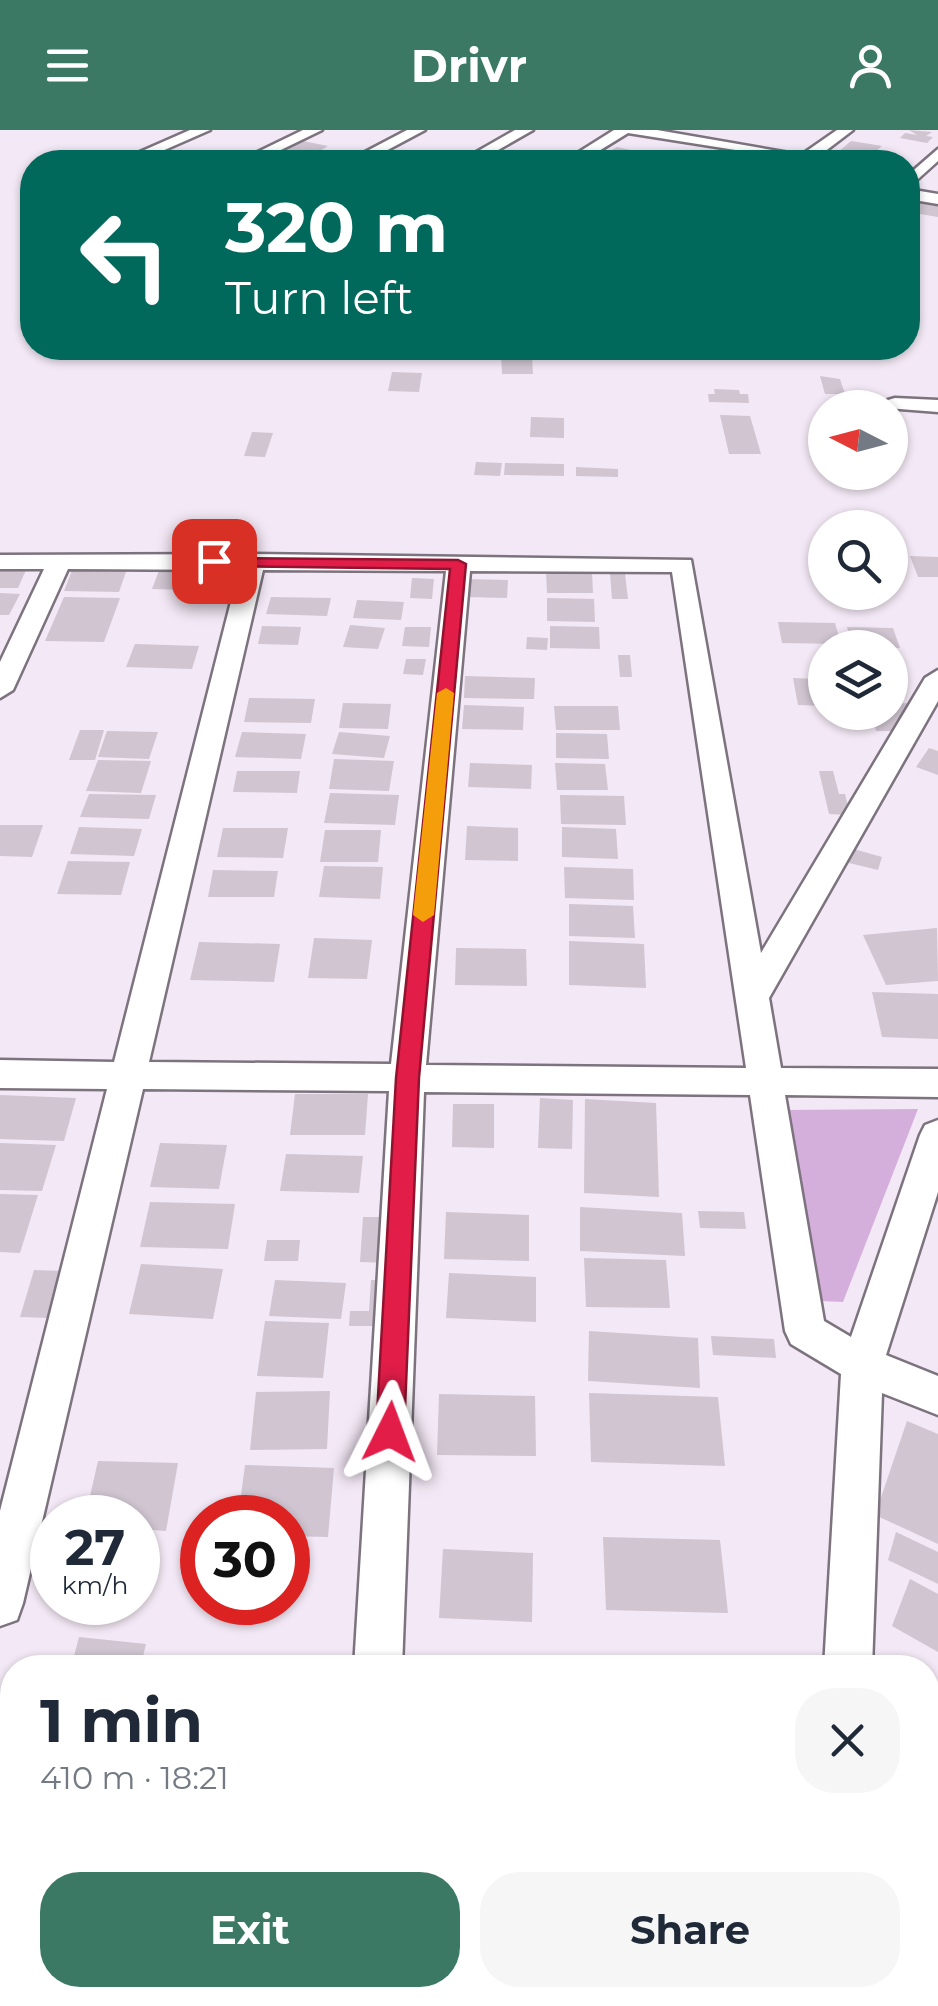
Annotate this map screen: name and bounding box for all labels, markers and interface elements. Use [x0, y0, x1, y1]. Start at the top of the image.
icon: menu [40, 38, 95, 93]
text: Drivr [411, 38, 527, 93]
icon: person [843, 38, 898, 93]
text: 320 m [225, 184, 448, 270]
icon: left [60, 190, 190, 320]
text: Turn left [225, 270, 413, 325]
north arrow [808, 390, 908, 490]
map controls [808, 390, 908, 730]
button: search [808, 510, 908, 610]
pin [172, 519, 257, 604]
icon: arrive [187, 534, 242, 589]
button: layers [808, 630, 908, 730]
position arrow [338, 1380, 442, 1484]
speed limit sign: 30 [180, 1495, 310, 1625]
text: 27 [65, 1517, 125, 1578]
text: km/h [62, 1570, 128, 1600]
text: 1 min [40, 1684, 203, 1757]
button: close [795, 1688, 900, 1793]
text: 410 m · 18:21 [40, 1758, 229, 1797]
button: Exit [40, 1872, 460, 1987]
button: Share [480, 1872, 900, 1987]

